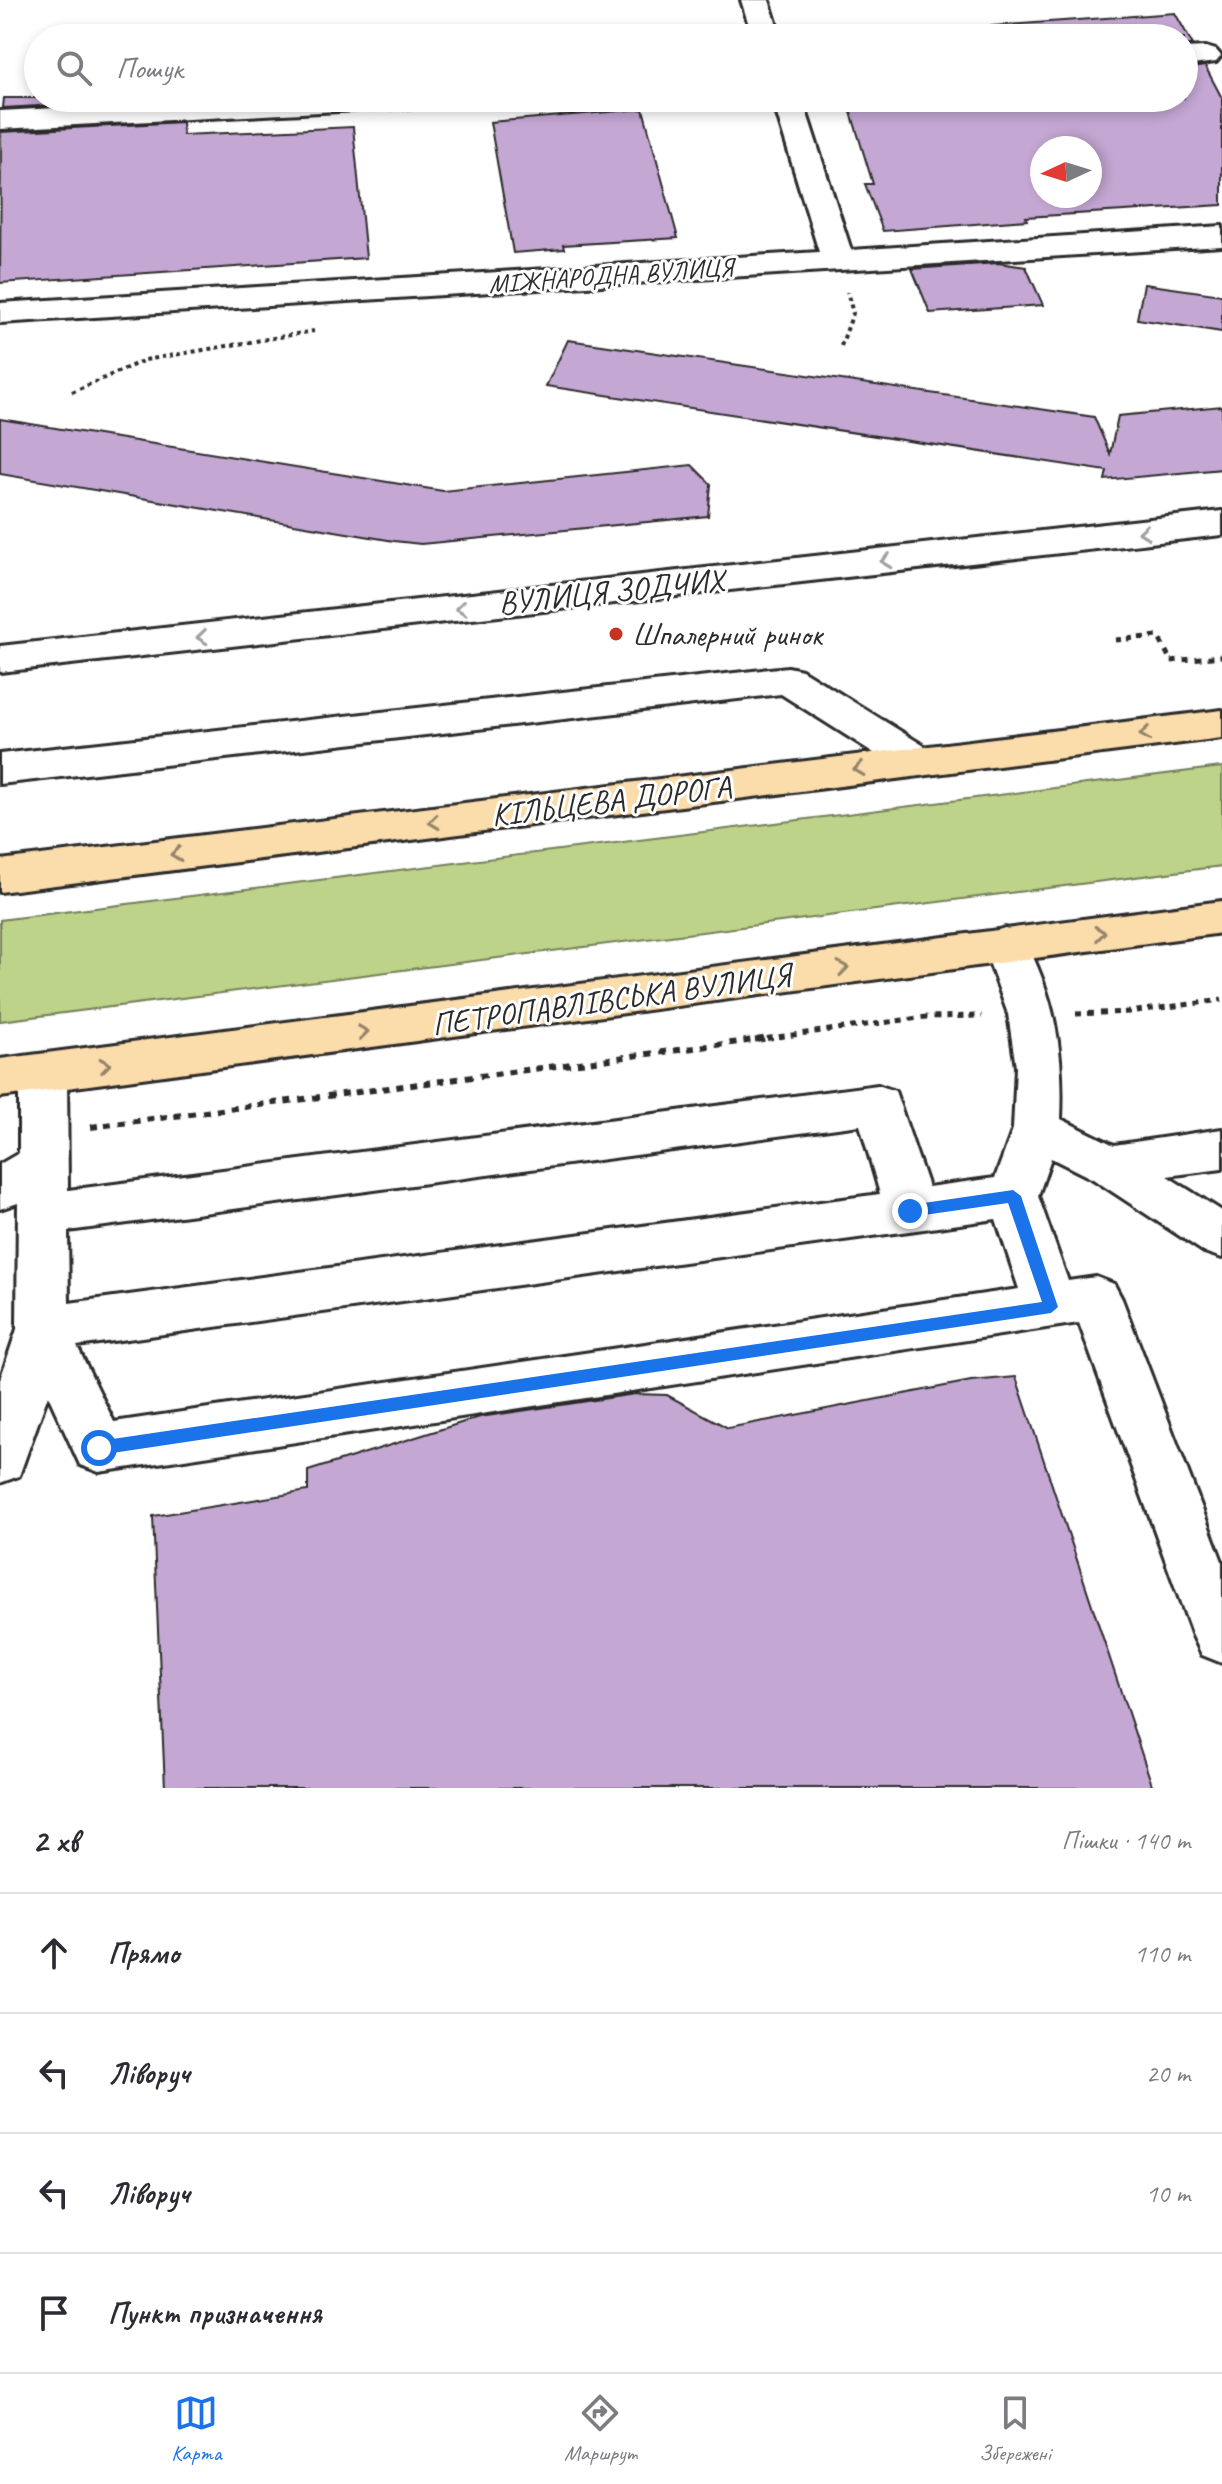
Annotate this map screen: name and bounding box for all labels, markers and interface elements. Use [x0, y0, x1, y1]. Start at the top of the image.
search box [24, 24, 1198, 112]
icon: search [52, 46, 96, 90]
text: Пошук [116, 49, 183, 87]
north arrow [1030, 136, 1102, 208]
street label: МІЖНАРОДНА ВУЛИЦЯ [488, 250, 739, 301]
one-way arrow [1138, 523, 1151, 540]
one-way arrow [879, 552, 892, 569]
street label: ВУЛИЦЯ ЗОДЧИХ [497, 559, 731, 624]
one-way arrow [454, 600, 467, 617]
place label: Шпалерний ринок [632, 614, 825, 655]
marker: Шпалерний ринок [607, 625, 625, 643]
one-way arrow [195, 628, 208, 645]
one-way arrow [1138, 725, 1151, 742]
one-way arrow [852, 761, 865, 778]
street label: КІЛЬЦЕВА ДОРОГА [489, 765, 734, 836]
one-way arrow [427, 813, 441, 830]
one-way arrow [169, 845, 183, 862]
one-way arrow [1094, 924, 1107, 941]
street label: ПЕТРОПАВЛІВСЬКА ВУЛИЦЯ [429, 953, 797, 1045]
one-way arrow [836, 960, 850, 977]
one-way arrow [357, 1023, 370, 1040]
one-way arrow [98, 1057, 112, 1074]
route end [892, 1193, 928, 1229]
route start [81, 1430, 117, 1466]
text: 2 хв [32, 1819, 78, 1862]
text: Пішки · 140 m [1062, 1824, 1190, 1857]
icon: ahead [32, 1931, 76, 1975]
text: Прямо [108, 1934, 179, 1972]
text: 110 m [1134, 1937, 1190, 1970]
icon: left [32, 2051, 76, 2095]
text: Ліворуч [108, 2054, 189, 2092]
text: 20 m [1146, 2057, 1190, 2090]
icon: left [32, 2171, 76, 2215]
text: Ліворуч [108, 2174, 189, 2212]
text: 10 m [1146, 2177, 1190, 2210]
icon: arrive [32, 2291, 76, 2335]
text: Пункт призначення [108, 2294, 322, 2332]
tab: Карта [171, 2391, 222, 2467]
tab: Маршрут [564, 2391, 637, 2467]
tab: Збережені [979, 2391, 1051, 2467]

